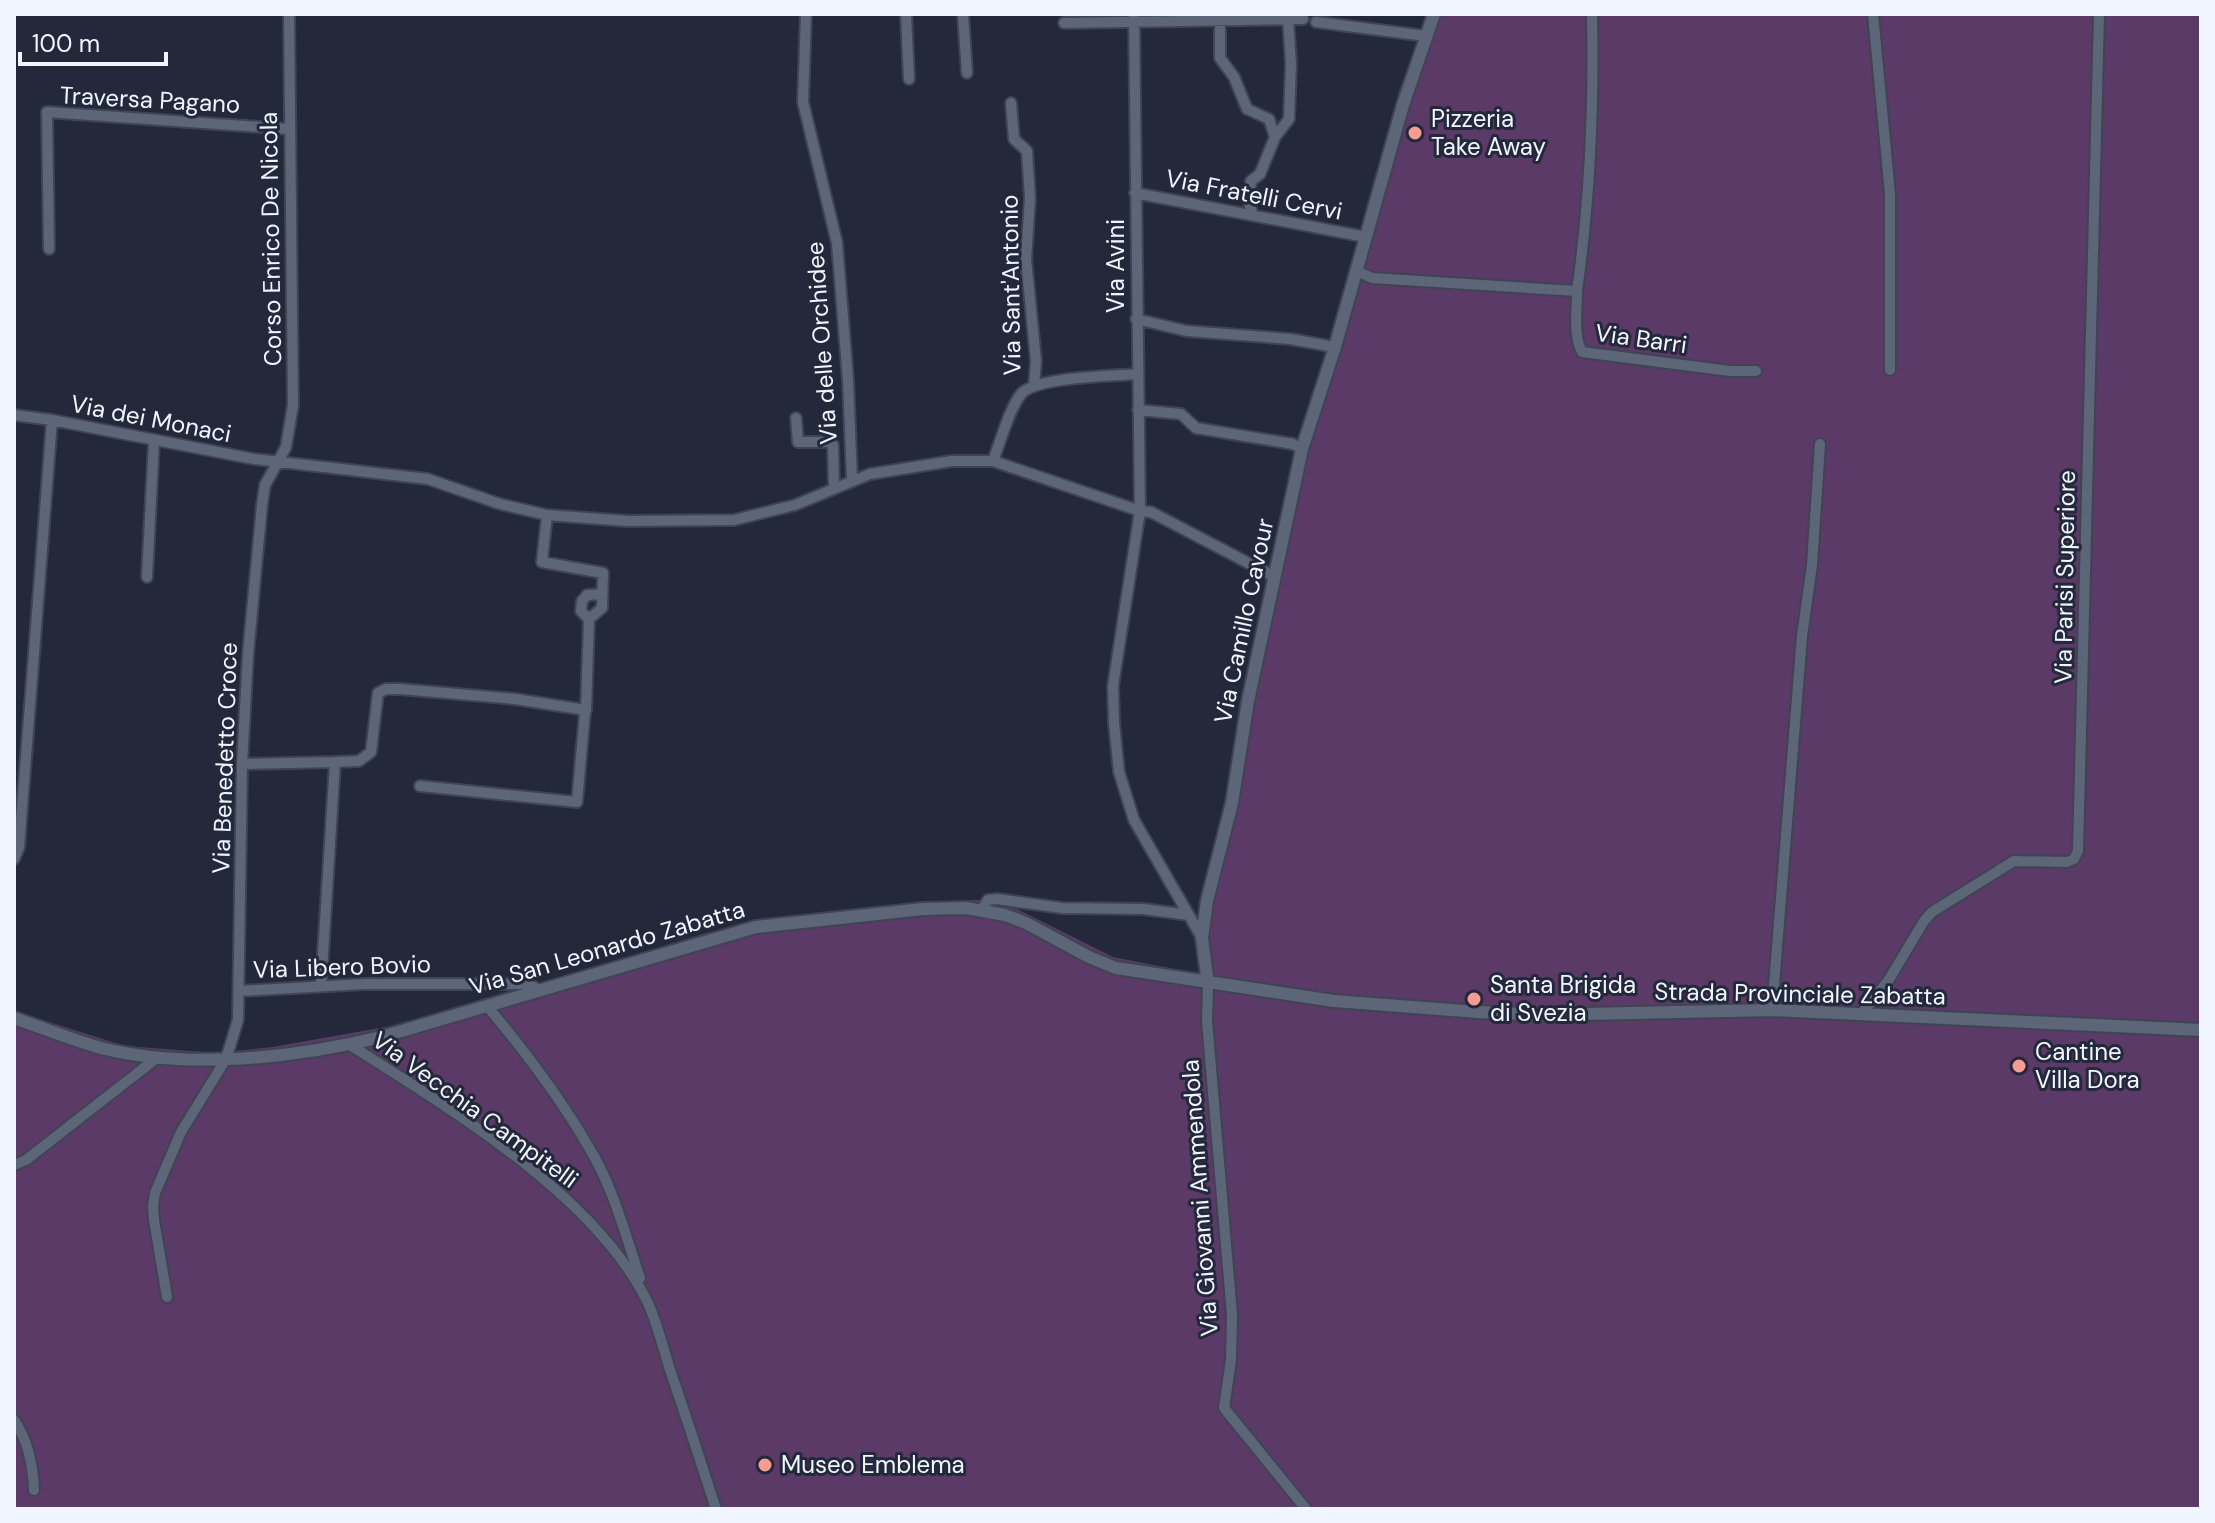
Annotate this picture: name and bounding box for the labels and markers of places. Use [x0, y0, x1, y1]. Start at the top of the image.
place label: Pizzeria Take Away [1431, 103, 1546, 162]
marker: Pizzeria Take Away [1406, 124, 1424, 142]
place label: Santa Brigida di Svezia [1490, 969, 1636, 1028]
marker: Santa Brigida di Svezia [1465, 990, 1483, 1008]
place label: Cantine Villa Dora [2035, 1036, 2140, 1095]
marker: Cantine Villa Dora [2010, 1057, 2028, 1075]
place label: Museo Emblema [781, 1449, 965, 1480]
marker: Museo Emblema [756, 1456, 774, 1474]

